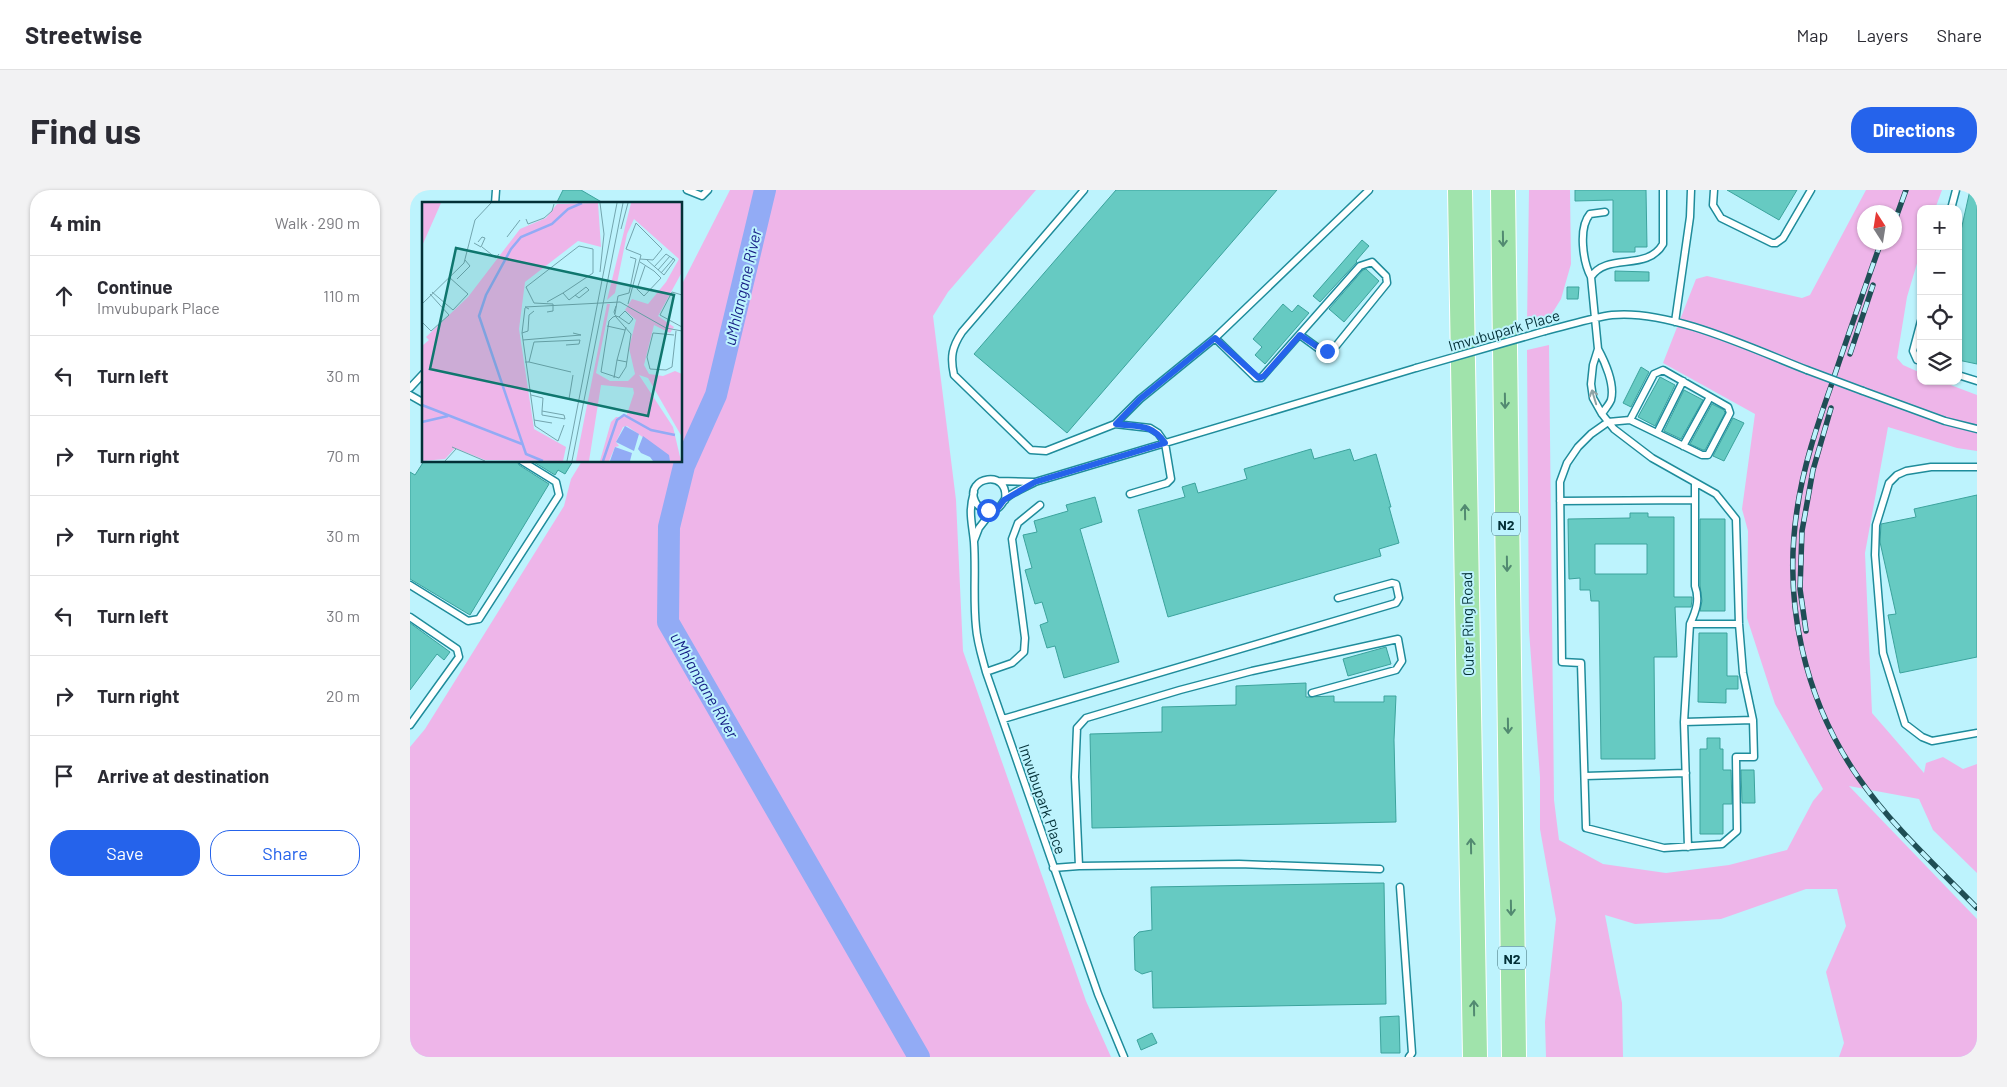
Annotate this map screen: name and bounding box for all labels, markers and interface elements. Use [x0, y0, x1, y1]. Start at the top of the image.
text: Streetwise [25, 20, 142, 49]
text: Map [1796, 24, 1828, 46]
text: Layers [1856, 24, 1909, 46]
text: Share [1937, 24, 1982, 46]
button: Directions [1851, 107, 1977, 153]
text: Find us [30, 109, 141, 151]
inset map [422, 202, 682, 462]
north arrow [1857, 205, 1902, 250]
map controls [1917, 205, 1962, 385]
button: + [1917, 205, 1962, 250]
text: 4 min [50, 210, 101, 235]
text: Walk · 290 m [275, 213, 360, 232]
water label: uMhlangane River [719, 226, 765, 347]
one-way arrow [1498, 230, 1508, 246]
button: − [1917, 250, 1962, 295]
text: Continue [97, 275, 173, 298]
icon: ahead [50, 282, 78, 310]
text: 110 m [323, 286, 360, 305]
button: locate [1917, 295, 1962, 340]
text: Imvubupark Place [97, 298, 220, 317]
street label: Imvubupark Place [1446, 305, 1562, 355]
route end [1316, 340, 1339, 363]
button: layers [1917, 340, 1962, 385]
icon: left [50, 362, 78, 390]
text: Turn left [97, 364, 168, 387]
text: 30 m [326, 366, 360, 385]
one-way arrow [1589, 389, 1599, 405]
one-way arrow [1500, 392, 1510, 409]
icon: right [50, 442, 78, 470]
text: Turn right [97, 444, 179, 467]
text: 70 m [327, 446, 360, 465]
route start [977, 499, 1000, 522]
one-way arrow [1460, 504, 1470, 520]
road number: N2 [1492, 512, 1520, 536]
icon: right [50, 522, 78, 550]
text: Turn right [97, 524, 179, 547]
text: 30 m [326, 526, 360, 545]
one-way arrow [1502, 555, 1511, 571]
street label: Outer Ring Road [1457, 572, 1477, 676]
icon: left [50, 602, 78, 630]
text: Turn left [97, 604, 168, 627]
text: 30 m [326, 606, 360, 625]
water label: uMhlangane River [667, 629, 744, 742]
icon: right [50, 682, 78, 710]
text: Turn right [97, 684, 179, 707]
text: 20 m [326, 686, 360, 705]
one-way arrow [1503, 718, 1513, 734]
street label: Imvubupark Place [1016, 742, 1070, 856]
icon: arrive [50, 762, 78, 790]
text: Arrive at destination [97, 764, 269, 787]
button: Save [50, 830, 200, 876]
button: Share [210, 830, 360, 876]
one-way arrow [1466, 838, 1476, 854]
one-way arrow [1506, 899, 1516, 915]
road number: N2 [1498, 946, 1526, 970]
one-way arrow [1470, 1001, 1479, 1017]

